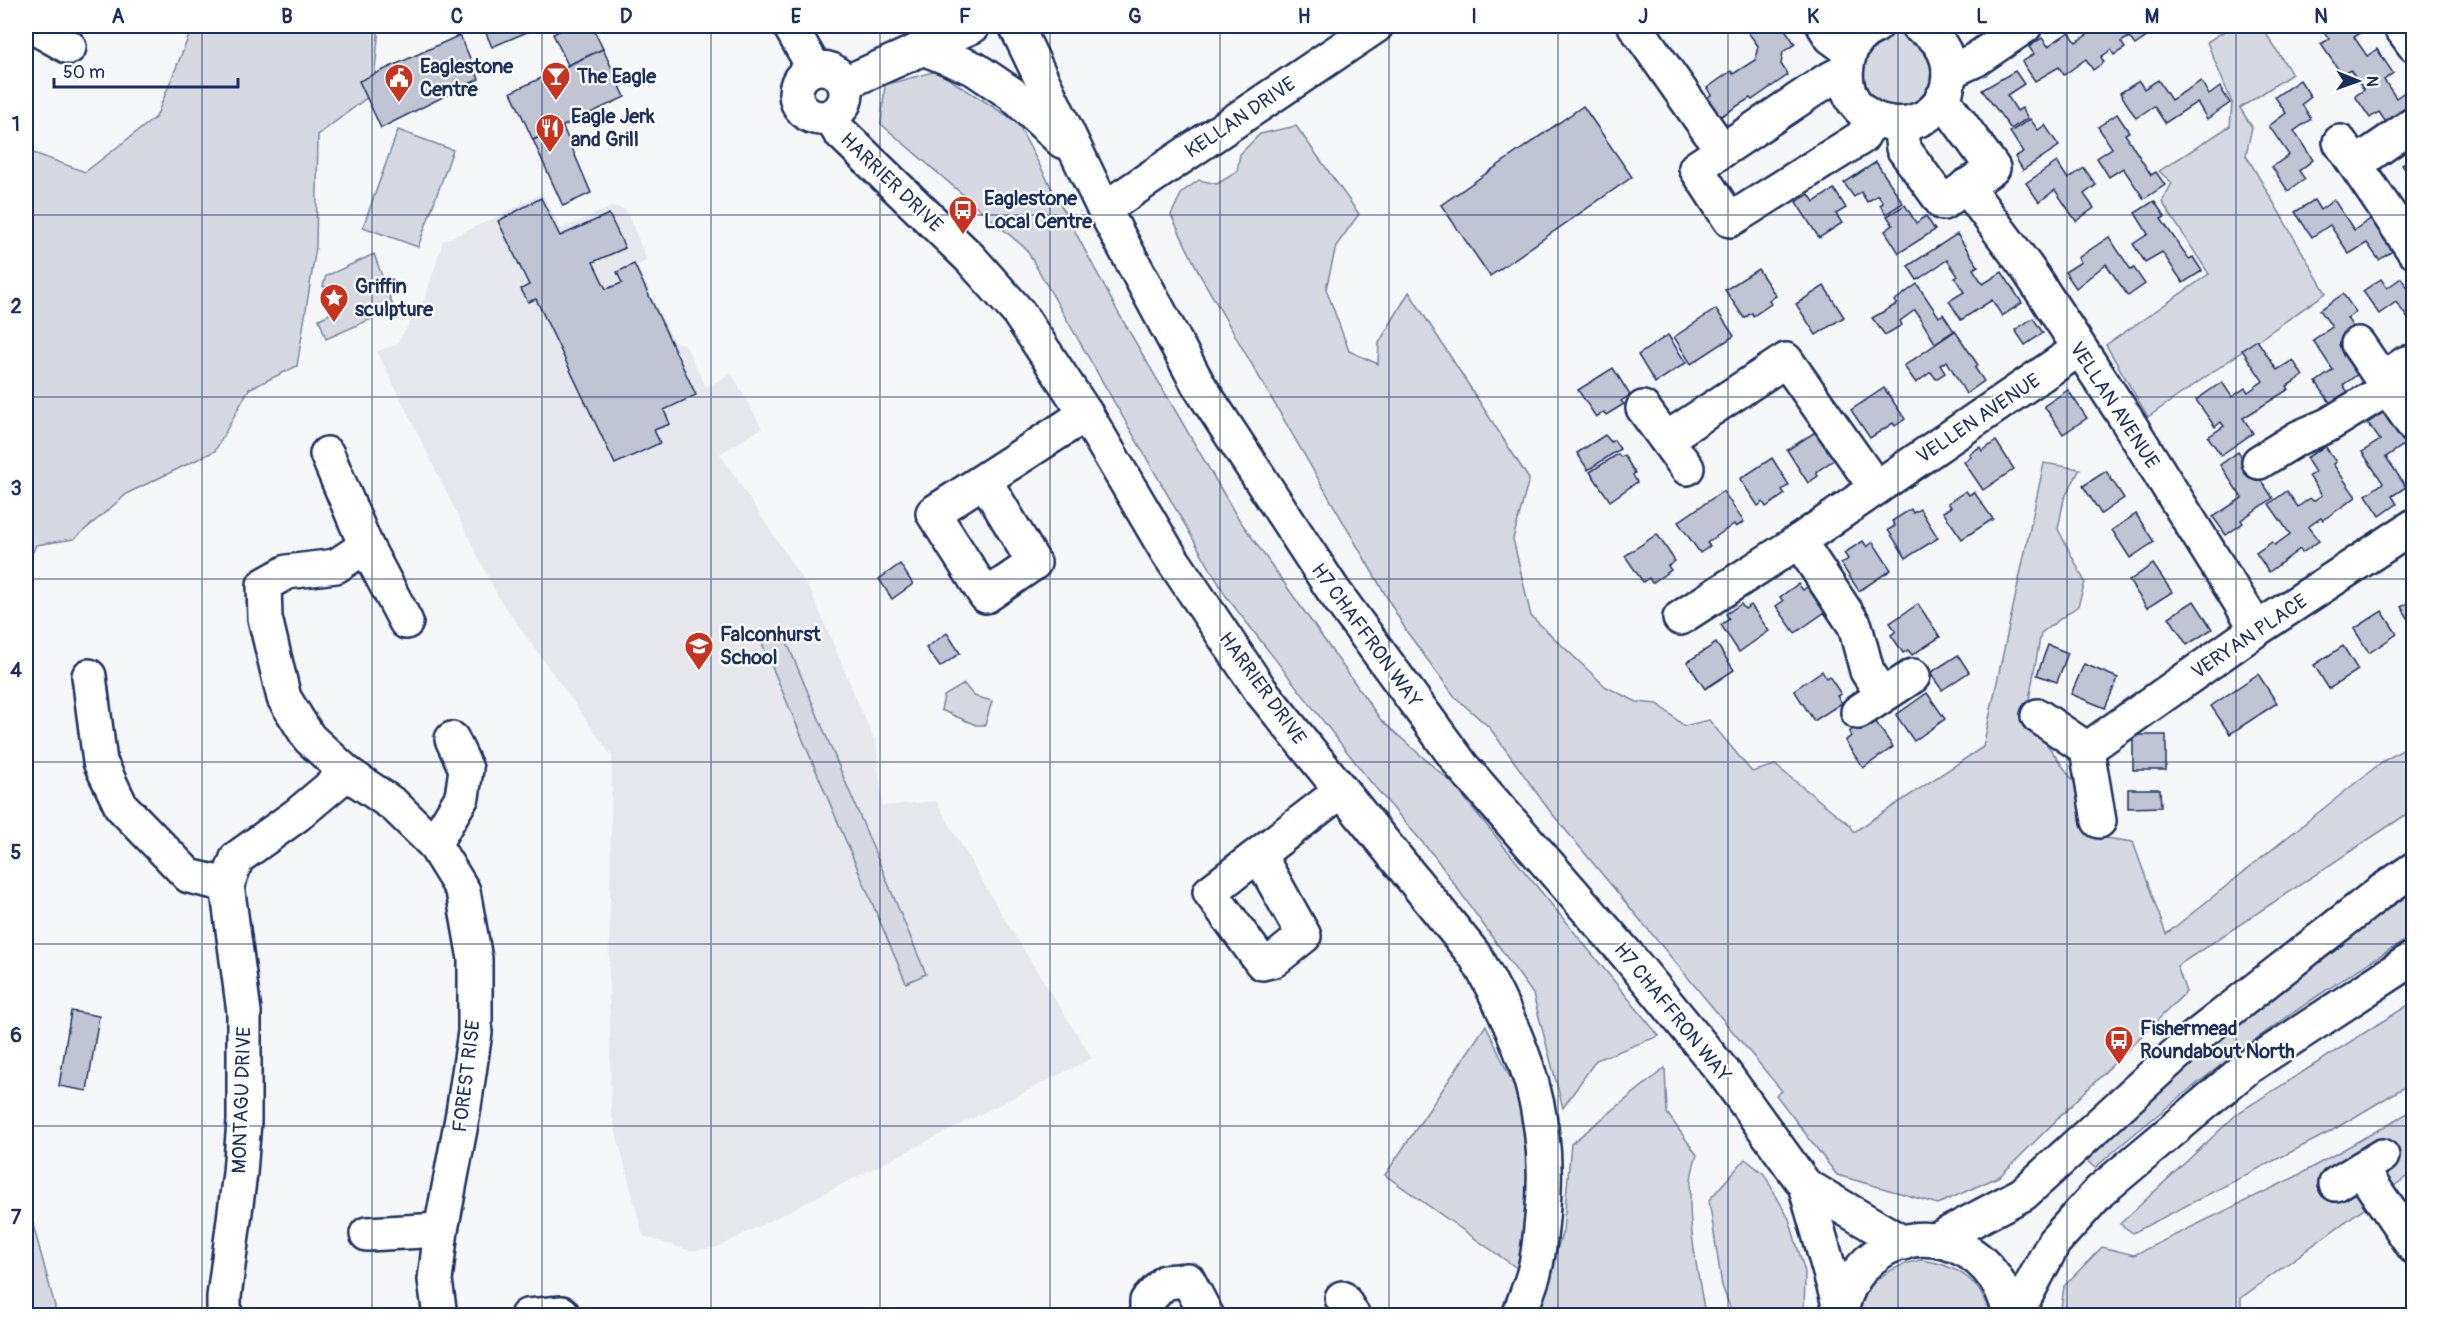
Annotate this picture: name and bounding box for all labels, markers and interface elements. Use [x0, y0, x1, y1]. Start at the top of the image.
text: A [112, 4, 125, 29]
text: B [281, 4, 293, 29]
text: C [451, 4, 463, 29]
text: D [620, 4, 633, 29]
text: E [791, 4, 802, 29]
text: F [959, 4, 971, 29]
text: G [1128, 4, 1142, 29]
text: H [1298, 4, 1311, 29]
text: I [1471, 4, 1477, 29]
text: J [1638, 4, 1648, 29]
text: K [1807, 4, 1819, 29]
text: L [1976, 4, 1988, 29]
text: M [2145, 4, 2159, 29]
text: N [2314, 4, 2328, 29]
scale bar [54, 51, 238, 89]
north arrow [2328, 51, 2388, 111]
place label: Eaglestone Centre [420, 54, 514, 102]
bar icon: The Eagle [540, 60, 572, 102]
text: 50 m [63, 61, 105, 84]
public building icon: Eaglestone Centre [383, 62, 415, 104]
place label: The Eagle [576, 64, 657, 89]
street label: KELLAN DRIVE [1180, 71, 1300, 164]
text: N [2362, 76, 2382, 87]
place label: Eagle Jerk and Grill [571, 104, 655, 152]
text: 1 [12, 112, 20, 137]
restaurant icon: Eagle Jerk and Grill [534, 112, 566, 154]
street label: HARRIER DRIVE [835, 127, 948, 238]
place label: Eaglestone Local Centre [984, 186, 1093, 234]
bus stop icon: Eaglestone Local Centre [947, 194, 979, 236]
place label: Griffin sculpture [355, 274, 434, 322]
place icon: Griffin sculpture [318, 282, 350, 324]
text: 2 [10, 294, 22, 319]
street label: VELLAN AVENUE [2064, 337, 2165, 473]
street label: VELLEN AVENUE [1912, 368, 2045, 469]
text: 3 [10, 476, 22, 501]
street label: H7 CHAFFRON WAY [1306, 558, 1428, 713]
street label: VERYAN PLACE [2187, 588, 2312, 684]
place label: Falconhurst School [720, 622, 821, 670]
street label: HARRIER DRIVE [1213, 627, 1312, 749]
school or university icon: Falconhurst School [683, 630, 715, 672]
text: 4 [10, 658, 22, 683]
text: 5 [11, 840, 22, 865]
street label: H7 CHAFFRON WAY [1609, 938, 1737, 1087]
place label: Fishermead Roundabout North [2140, 1016, 2295, 1064]
street label: FOREST RISE [447, 1018, 486, 1134]
text: 6 [10, 1023, 22, 1048]
bus stop icon: Fishermead Roundabout North [2103, 1024, 2135, 1066]
street label: MONTAGU DRIVE [226, 1026, 257, 1174]
text: 7 [11, 1205, 22, 1230]

